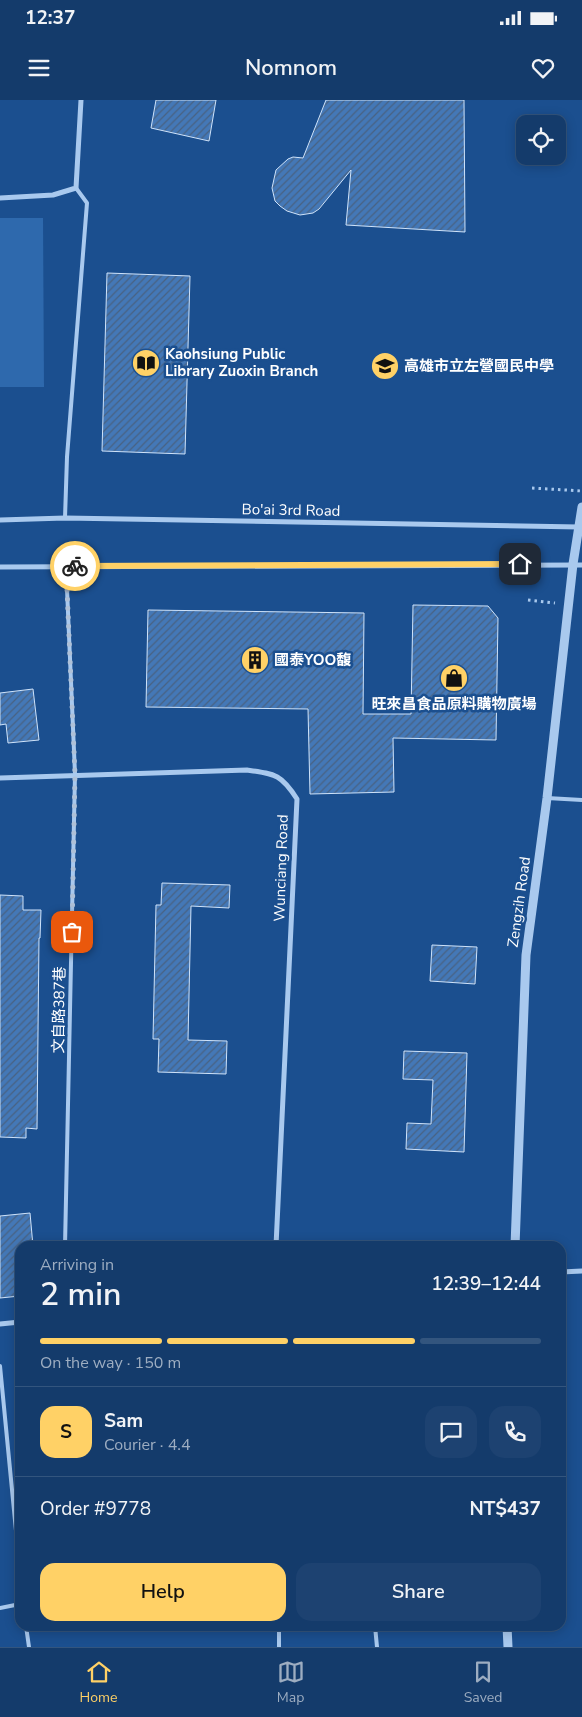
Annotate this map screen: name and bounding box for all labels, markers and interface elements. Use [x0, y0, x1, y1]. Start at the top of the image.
text: 12:37 [25, 5, 75, 31]
text: Nomnom [245, 53, 337, 83]
icon: menu [25, 54, 53, 82]
icon: heart [529, 54, 557, 82]
map controls [516, 115, 566, 165]
button: locate [516, 115, 566, 165]
place label: Kaohsiung Public Library Zuoxin Branch [165, 344, 318, 381]
library icon: Kaohsiung Public Library Zuoxin Branch [131, 348, 161, 378]
school or university icon: 高雄市立左營國民中學 [370, 351, 400, 381]
place label: 高雄市立左營國民中學 [404, 356, 554, 376]
street label: Bo'ai 3rd Road [241, 499, 341, 521]
courier [50, 541, 100, 591]
pin [499, 543, 541, 585]
icon: home [506, 550, 534, 578]
icon: bike [61, 552, 89, 580]
building icon: 國泰YOO馥 [240, 645, 270, 675]
place label: 國泰YOO馥 [274, 650, 351, 670]
shop icon: 旺來昌食品原料購物廣場 [439, 663, 469, 693]
place label: 旺來昌食品原料購物廣場 [371, 694, 537, 714]
street label: Wunciang Road [269, 814, 293, 922]
street label: Zengzih Road [503, 855, 535, 949]
pin [51, 911, 93, 953]
icon: bag [58, 918, 86, 946]
street label: 文自路387巷 [48, 966, 70, 1054]
text: Arriving in [40, 1254, 114, 1276]
text: 12:39–12:44 [431, 1271, 541, 1297]
text: 2 min [40, 1273, 122, 1316]
text: On the way · 150 m [40, 1352, 181, 1374]
button: chat [425, 1406, 477, 1458]
button: phone [489, 1406, 541, 1458]
text: Sam [104, 1408, 143, 1434]
text: S [60, 1419, 72, 1445]
text: Courier · 4.4 [104, 1434, 190, 1456]
text: Order #9778 [40, 1496, 151, 1522]
text: NT$437 [469, 1496, 541, 1522]
button: Help [40, 1563, 286, 1621]
button: Share [296, 1563, 541, 1621]
tab: Home [80, 1658, 117, 1707]
tab: Map [277, 1658, 305, 1707]
tab: Saved [464, 1658, 502, 1707]

